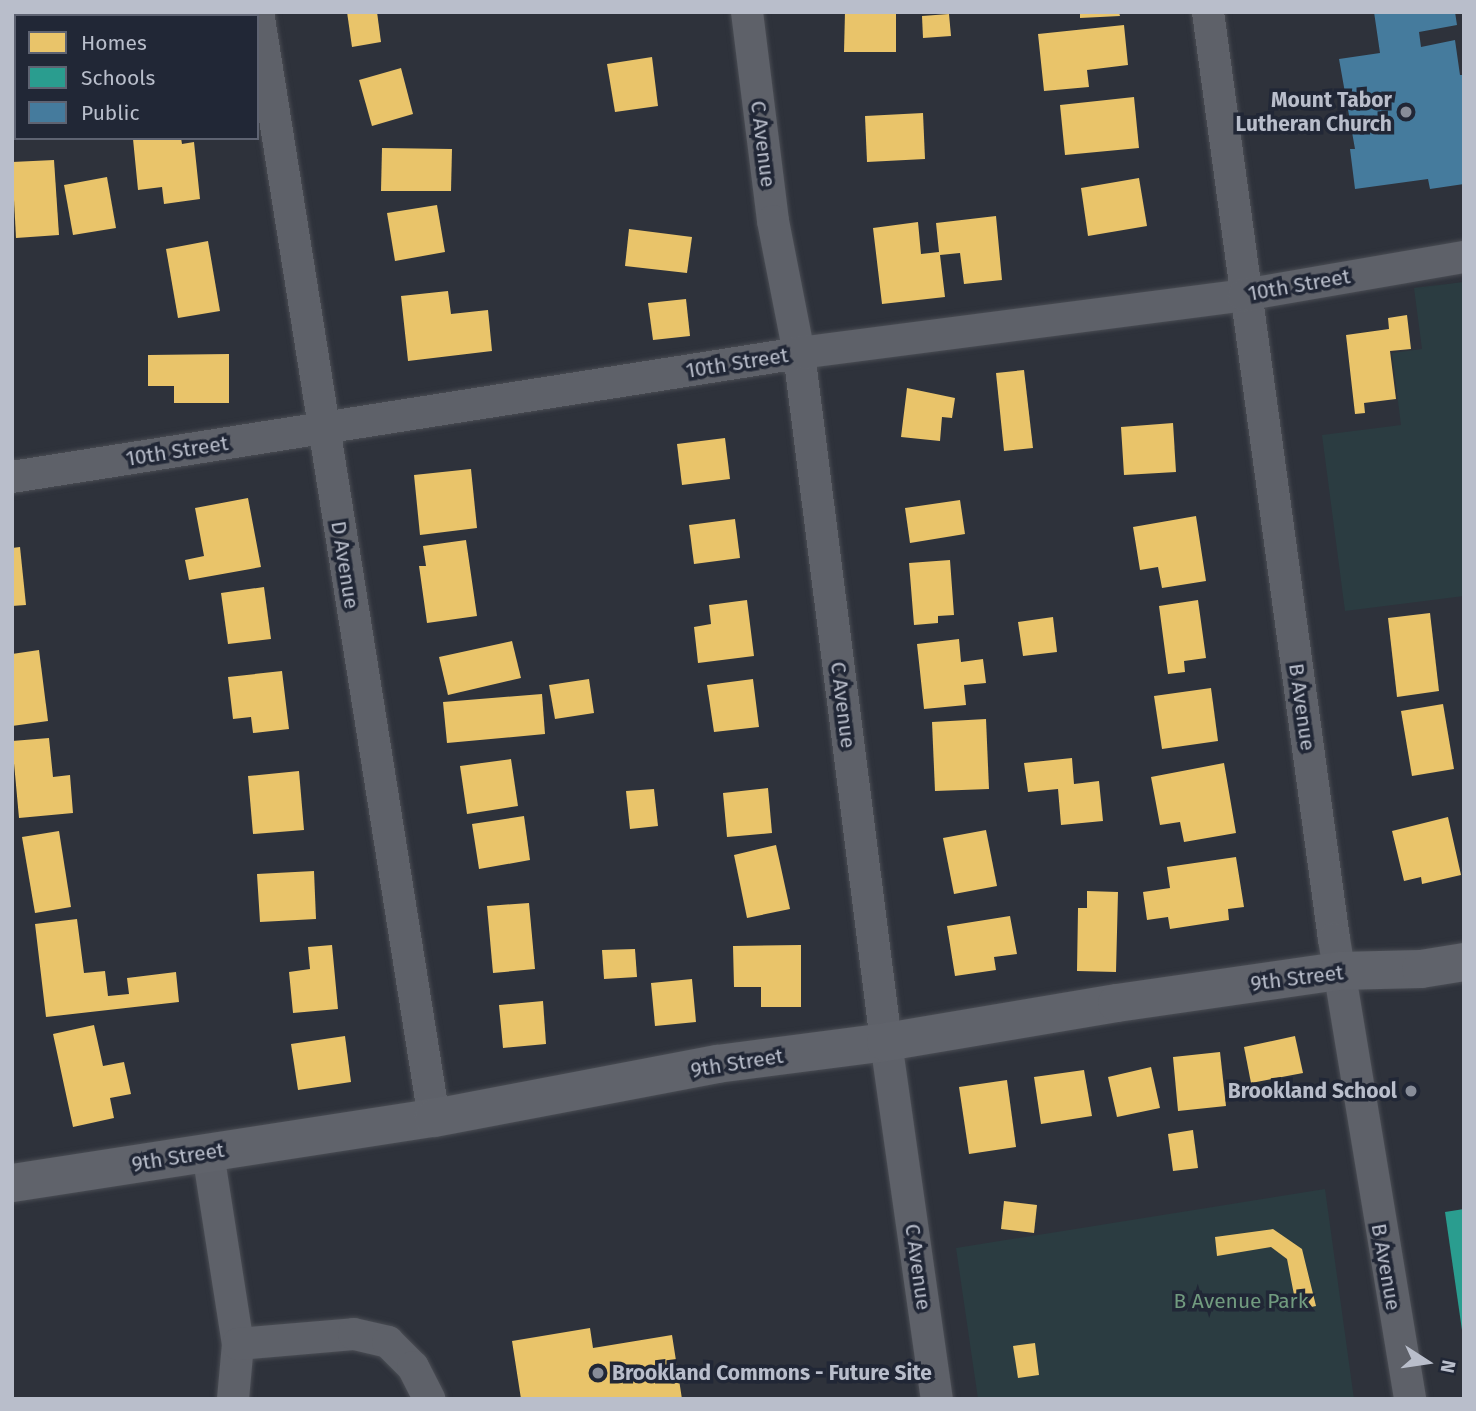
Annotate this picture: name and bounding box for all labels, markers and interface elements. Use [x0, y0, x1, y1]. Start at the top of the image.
legend [14, 14, 259, 140]
text: Homes [81, 30, 147, 56]
text: Schools [81, 65, 155, 91]
place label: Mount Tabor Lutheran Church [1235, 87, 1392, 137]
street label: C Avenue [745, 99, 781, 189]
text: Public [81, 100, 139, 126]
marker: Mount Tabor Lutheran Church [1398, 104, 1414, 120]
street label: 10th Street [1246, 264, 1352, 306]
street label: 10th Street [684, 342, 790, 384]
street label: 10th Street [124, 430, 230, 472]
street label: D Avenue [326, 519, 364, 611]
street label: C Avenue [825, 660, 861, 750]
street label: B Avenue [1283, 662, 1321, 752]
street label: 9th Street [1249, 960, 1345, 996]
street label: 9th Street [689, 1043, 785, 1083]
place label: Brookland School [1228, 1078, 1397, 1104]
marker: Brookland School [1403, 1083, 1419, 1099]
street label: 9th Street [130, 1137, 226, 1177]
street label: B Avenue [1366, 1221, 1406, 1313]
street label: C Avenue [899, 1222, 937, 1312]
park label: B Avenue Park [1174, 1288, 1308, 1314]
north arrow [1392, 1327, 1462, 1397]
text: N [1435, 1358, 1461, 1375]
place label: Brookland Commons - Future Site [612, 1360, 932, 1386]
marker: Brookland Commons - Future Site [590, 1365, 606, 1381]

